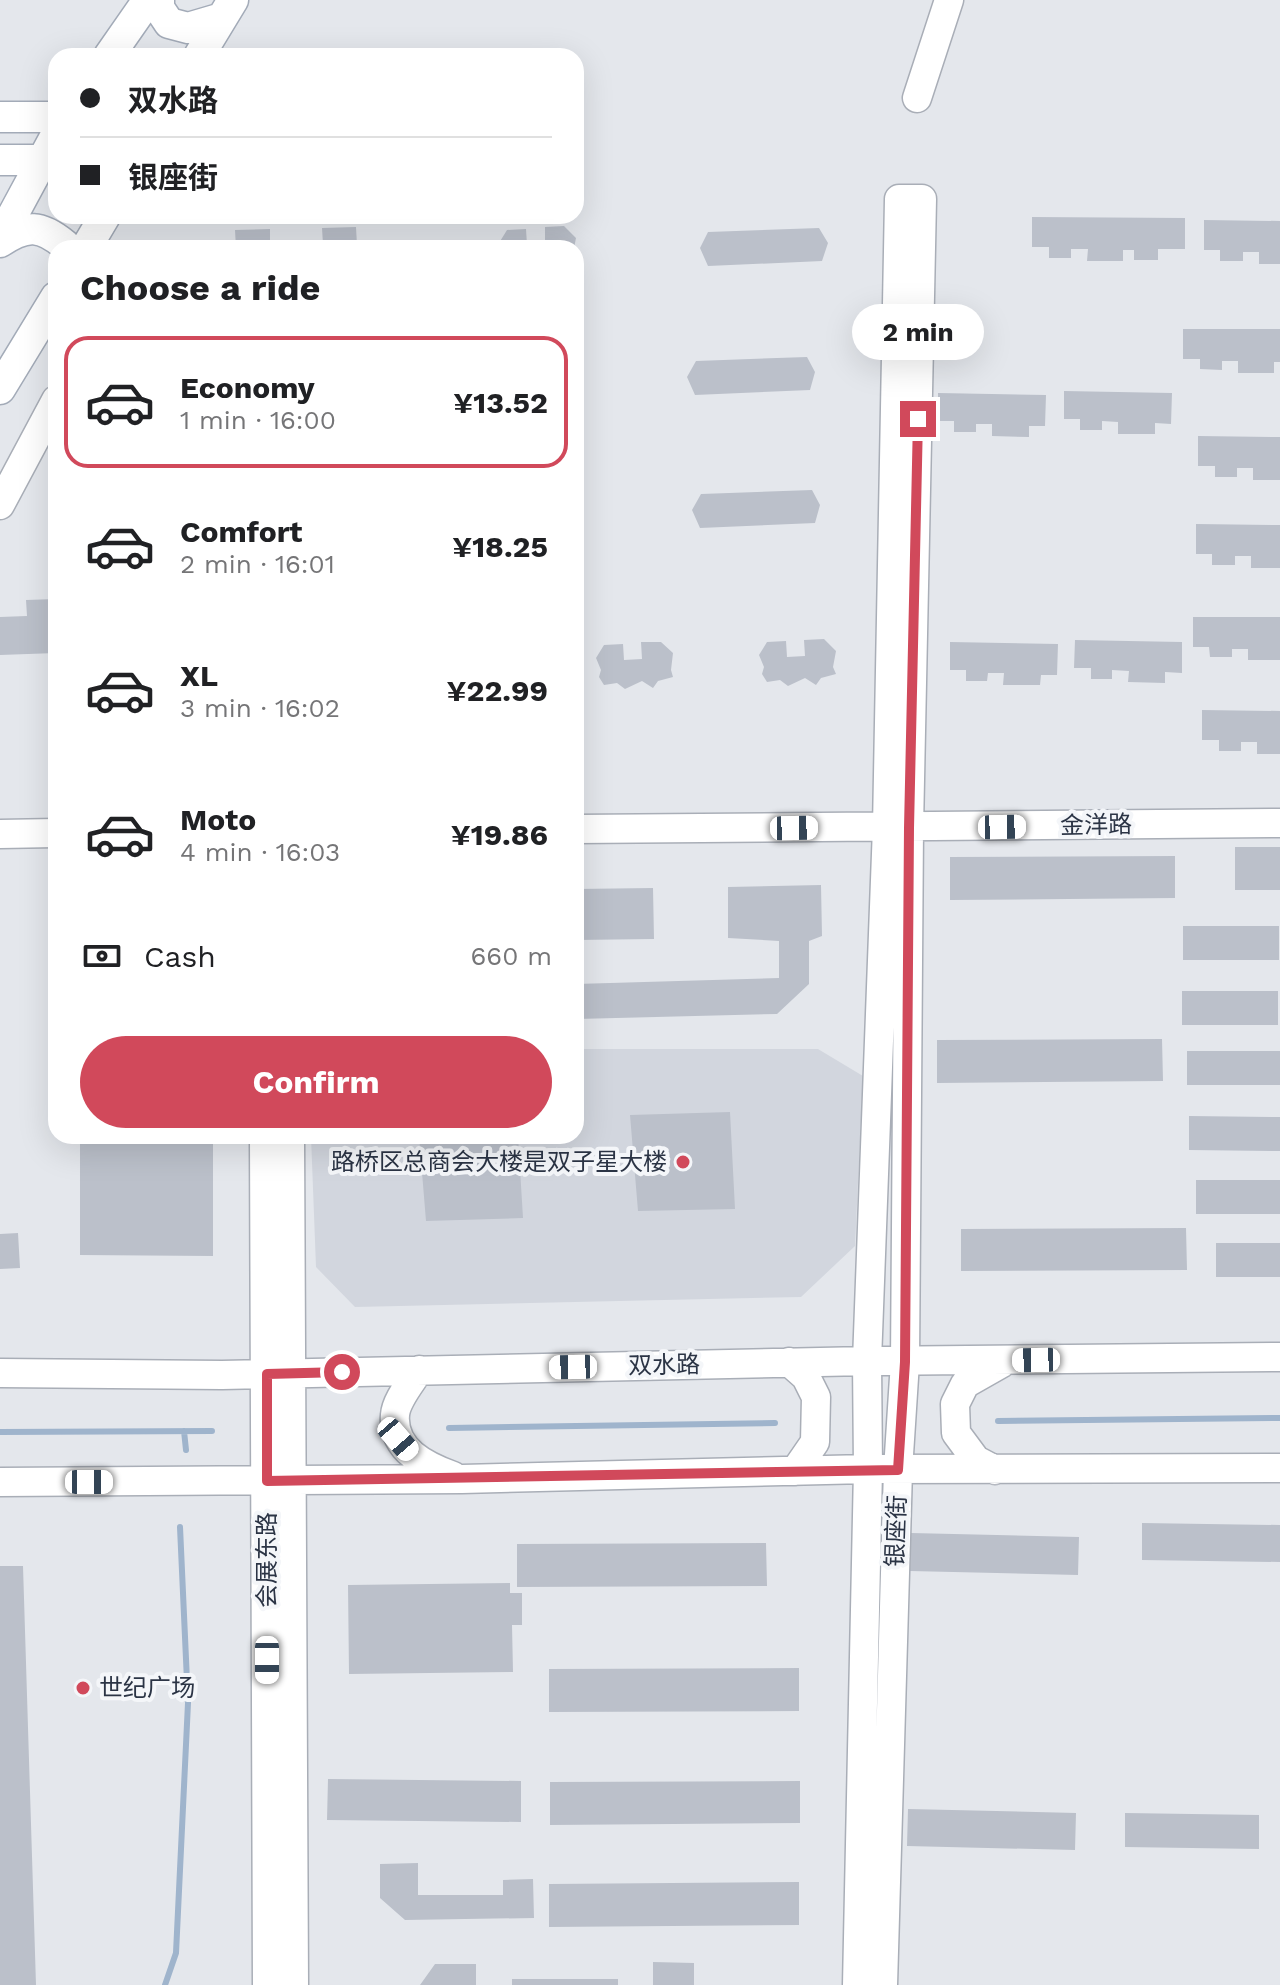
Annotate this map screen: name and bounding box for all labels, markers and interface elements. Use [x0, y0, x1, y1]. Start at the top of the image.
text: 双水路 [128, 83, 218, 118]
text: 银座街 [128, 160, 218, 195]
text: Choose a ride [80, 267, 320, 309]
callout: 2 min [852, 303, 984, 359]
text: 2 min [882, 317, 954, 347]
icon: car [84, 366, 156, 438]
text: Economy [180, 370, 315, 405]
text: ¥13.52 [453, 385, 548, 420]
route end [900, 401, 936, 437]
text: 1 min · 16:00 [180, 405, 336, 435]
icon: car [84, 510, 156, 582]
text: Comfort [180, 514, 302, 549]
text: ¥18.25 [452, 529, 548, 564]
text: 2 min · 16:01 [180, 549, 335, 579]
icon: car [84, 654, 156, 726]
text: XL [180, 658, 218, 693]
text: ¥22.99 [447, 673, 548, 708]
text: 3 min · 16:02 [180, 693, 340, 723]
icon: car [84, 798, 156, 870]
text: Moto [180, 802, 256, 837]
street label: 金洋路 [1060, 810, 1132, 840]
car [978, 815, 1026, 839]
car [770, 816, 818, 840]
text: ¥19.86 [451, 817, 548, 852]
text: 4 min · 16:03 [180, 837, 340, 867]
icon: cash [80, 934, 124, 978]
text: Cash [144, 939, 216, 974]
text: 660 m [471, 941, 552, 971]
button: Confirm [80, 1036, 552, 1128]
place label: 路桥区总商会大楼是双子星大楼 [331, 1148, 667, 1176]
marker: 路桥区总商会大楼是双子星大楼 [674, 1153, 692, 1171]
car [1012, 1348, 1060, 1372]
street label: 双水路 [628, 1350, 700, 1380]
route start [324, 1354, 360, 1390]
car [549, 1355, 597, 1379]
car [373, 1413, 423, 1465]
car [65, 1470, 113, 1494]
street label: 银座街 [881, 1495, 911, 1567]
street label: 会展东路 [253, 1512, 281, 1608]
car [255, 1636, 279, 1684]
place label: 世纪广场 [99, 1674, 195, 1702]
marker: 世纪广场 [74, 1679, 92, 1697]

